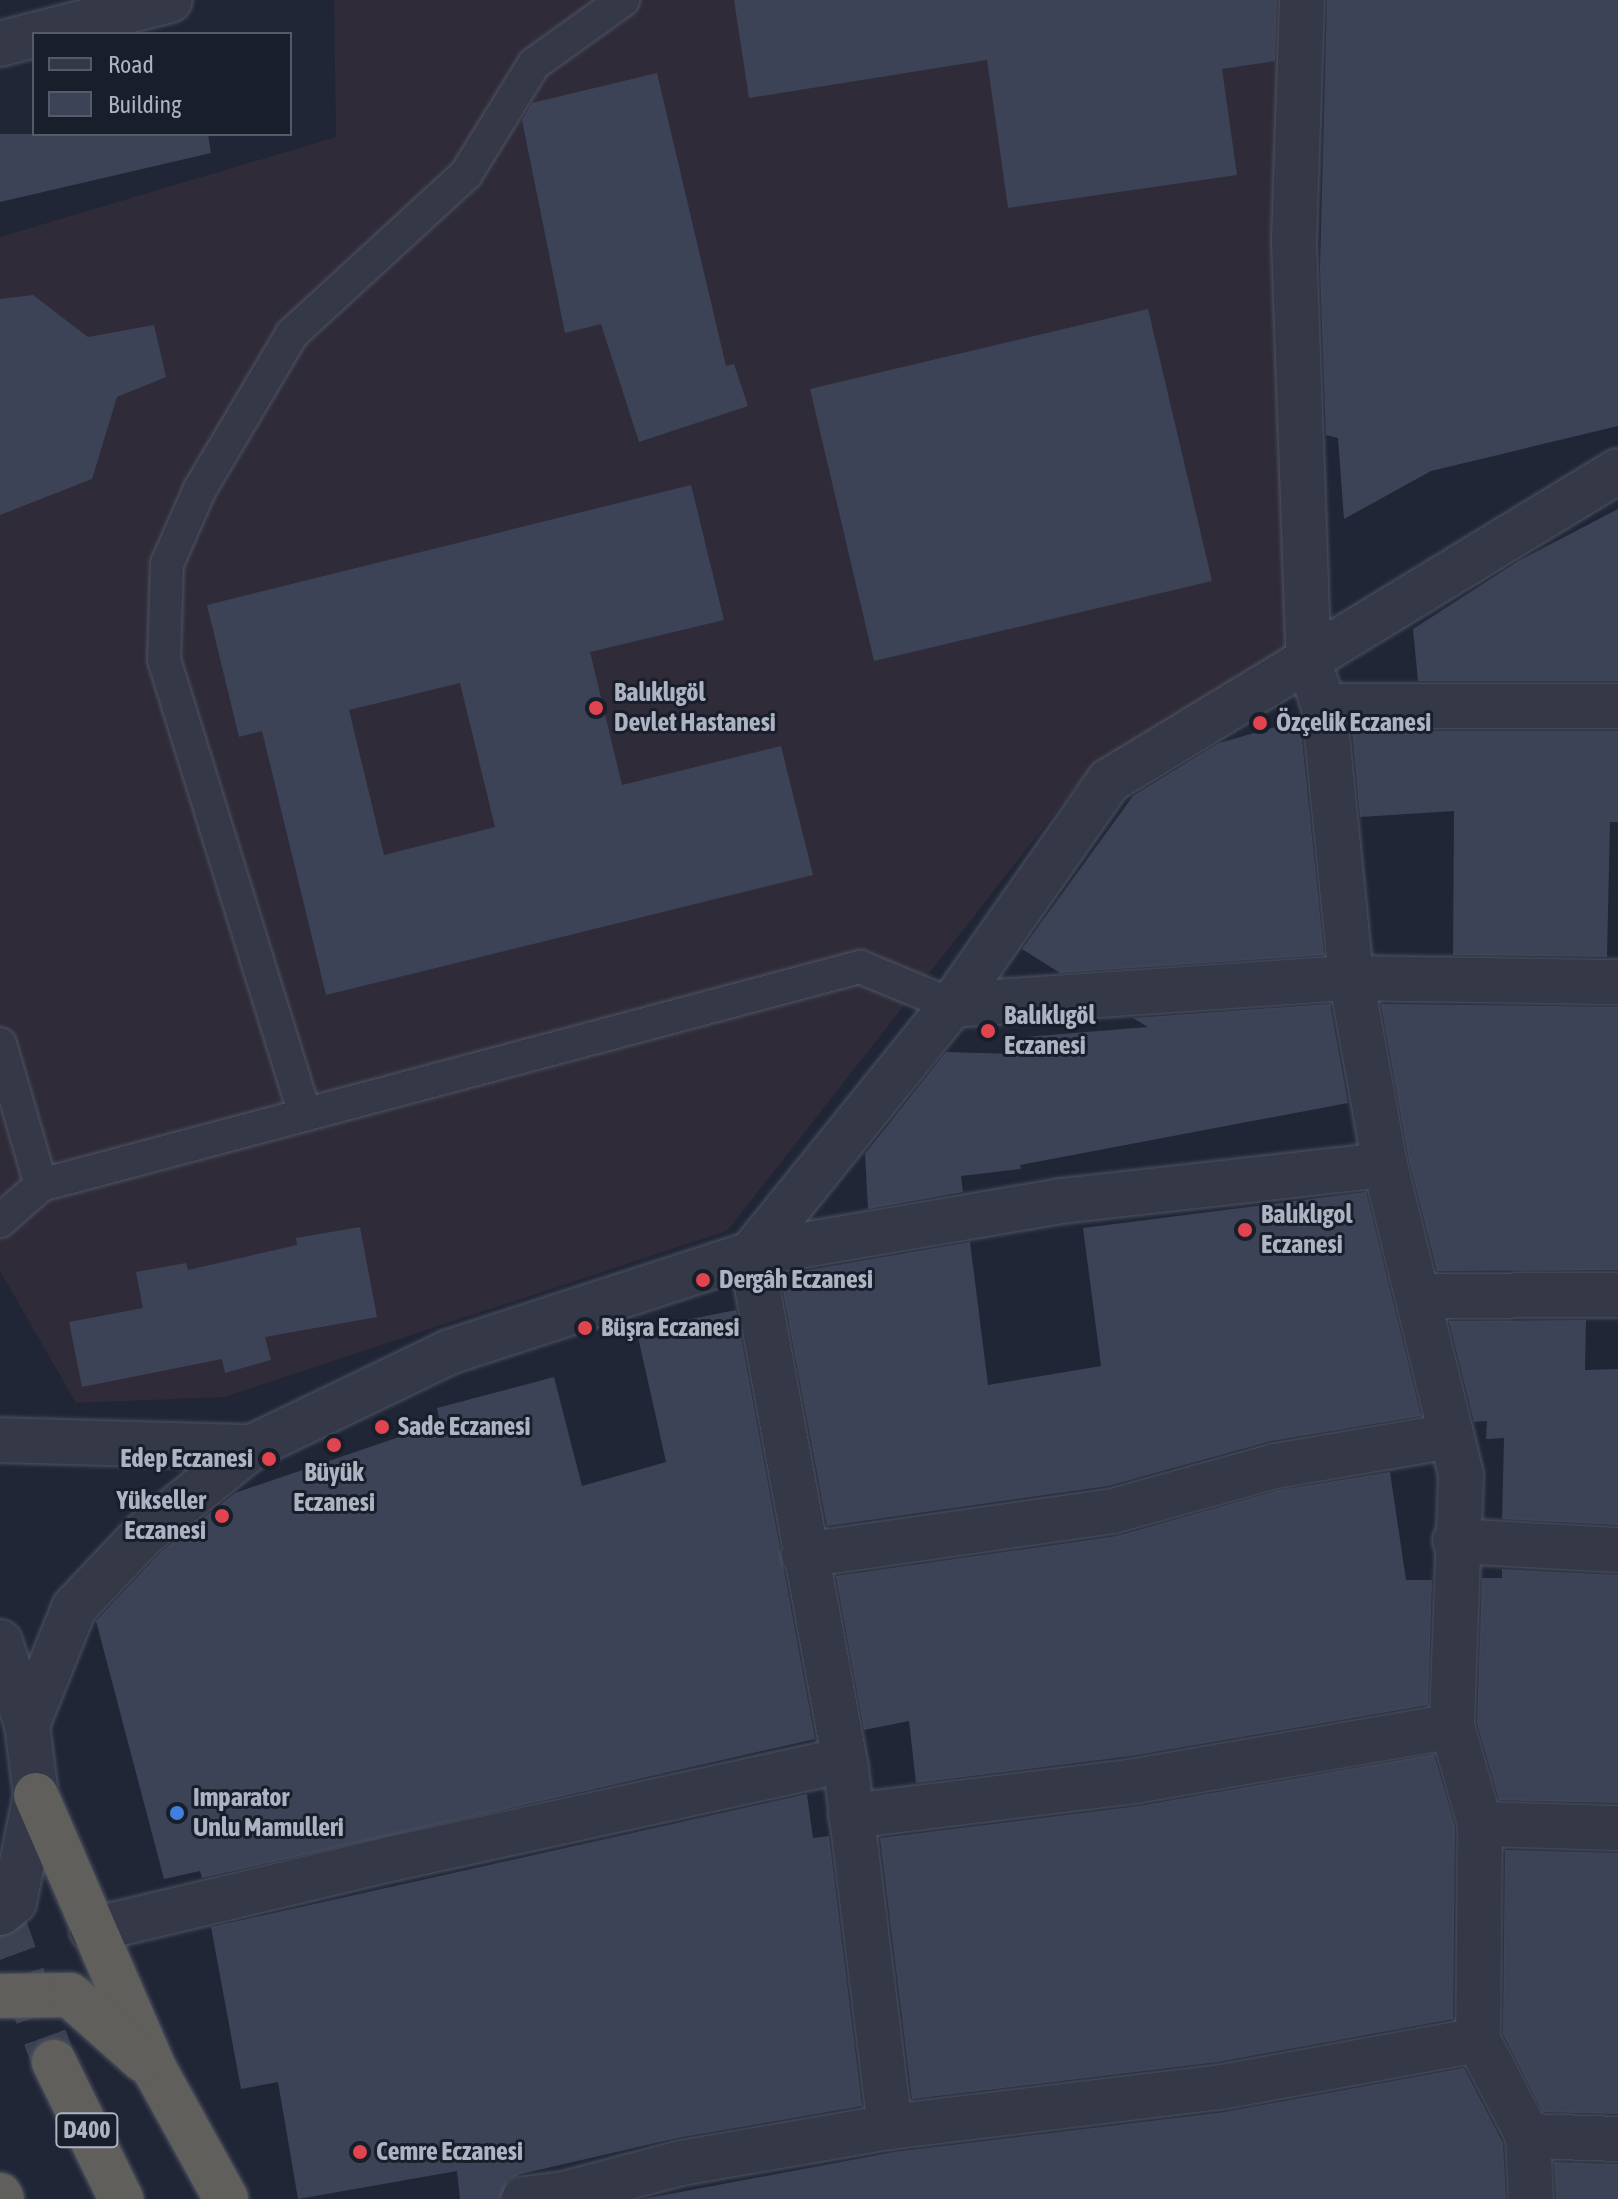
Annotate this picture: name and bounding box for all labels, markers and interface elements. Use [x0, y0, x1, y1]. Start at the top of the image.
legend [32, 32, 292, 136]
text: Road [108, 51, 154, 78]
text: Building [108, 91, 181, 118]
place label: Balıklıgöl Devlet Hastanesi [614, 677, 776, 738]
marker: Balıklıgöl Devlet Hastanesi [585, 697, 607, 719]
place label: Özçelik Eczanesi [1276, 707, 1431, 739]
marker: Özçelik Eczanesi [1251, 714, 1269, 732]
place label: Balıklıgöl Eczanesi [1004, 1000, 1095, 1062]
marker: Balıklıgöl Eczanesi [979, 1022, 997, 1040]
place label: Balıklıgol Eczanesi [1261, 1199, 1352, 1260]
marker: Balıklıgol Eczanesi [1236, 1221, 1254, 1239]
place label: Dergâh Eczanesi [719, 1264, 873, 1296]
marker: Dergâh Eczanesi [694, 1271, 712, 1289]
place label: Büşra Eczanesi [601, 1312, 740, 1344]
marker: Büşra Eczanesi [576, 1319, 594, 1337]
place label: Sade Eczanesi [398, 1411, 530, 1443]
marker: Sade Eczanesi [373, 1418, 391, 1436]
marker: Büyük Eczanesi [325, 1436, 343, 1454]
place label: Edep Eczanesi [120, 1443, 253, 1475]
marker: Edep Eczanesi [260, 1450, 278, 1468]
place label: Büyük Eczanesi [293, 1457, 375, 1518]
place label: Yükseller Eczanesi [116, 1485, 206, 1546]
marker: Yükseller Eczanesi [213, 1507, 231, 1525]
place label: Imparator Unlu Mamulleri [193, 1782, 344, 1844]
marker: Imparator Unlu Mamulleri [168, 1804, 186, 1822]
road number: D400 [55, 2110, 119, 2150]
place label: Cemre Eczanesi [376, 2136, 523, 2168]
marker: Cemre Eczanesi [351, 2143, 369, 2161]

